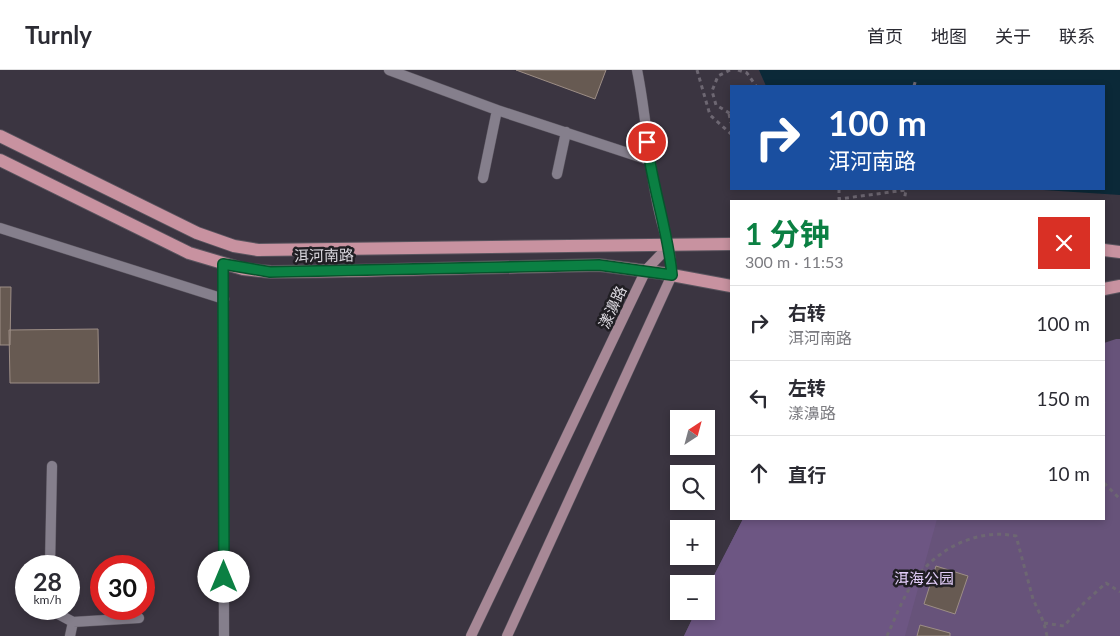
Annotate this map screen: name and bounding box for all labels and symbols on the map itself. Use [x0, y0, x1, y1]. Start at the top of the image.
pin [626, 121, 668, 163]
street label: 洱河南路 [294, 245, 354, 265]
street label: 漾濞路 [594, 283, 630, 331]
north arrow [670, 410, 715, 455]
position arrow [197, 550, 249, 602]
speed limit sign: 30 [90, 555, 155, 620]
park label: 洱海公园 [894, 569, 954, 587]

